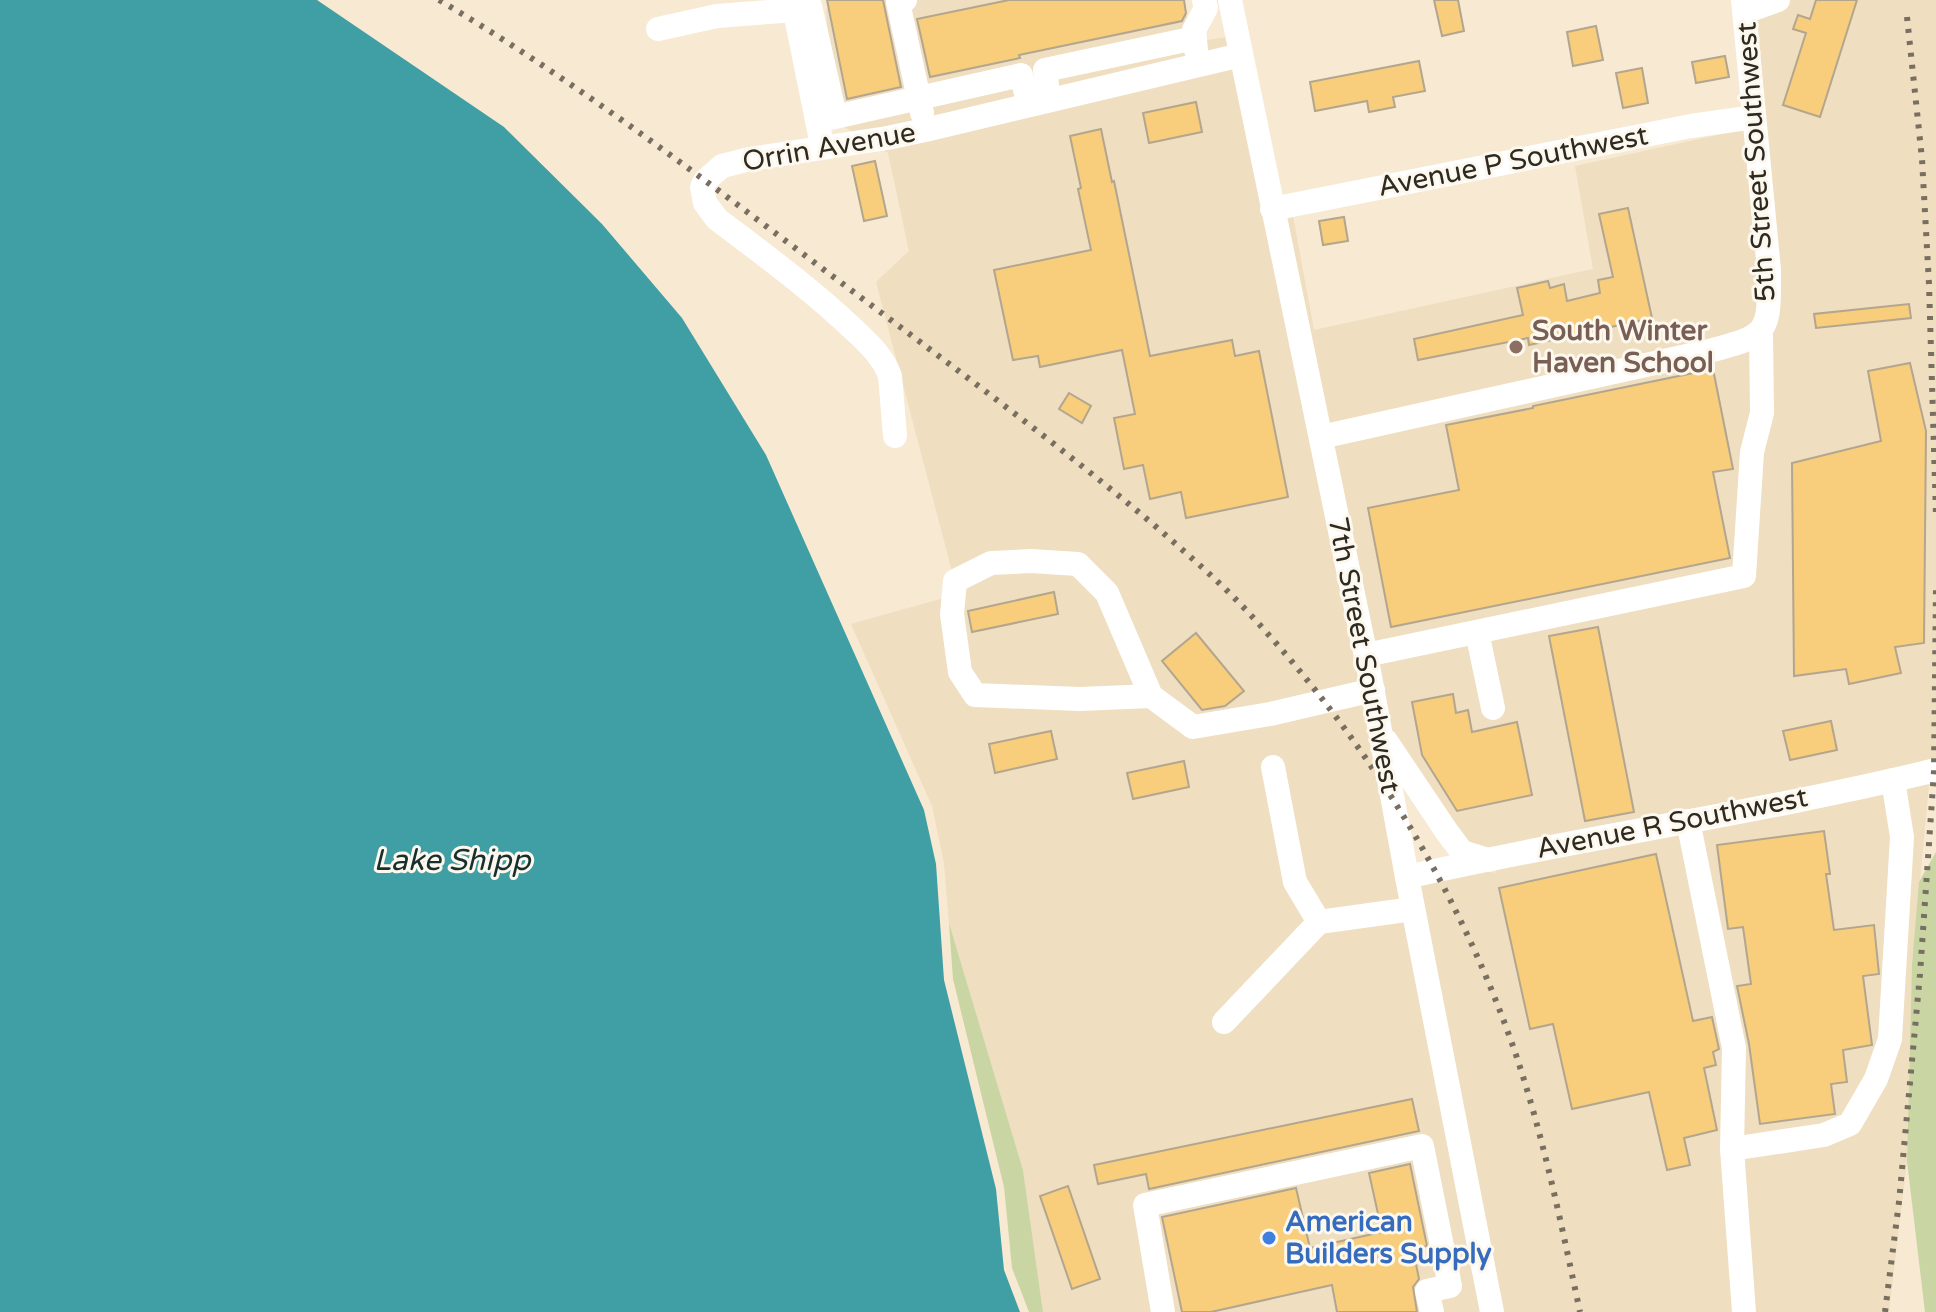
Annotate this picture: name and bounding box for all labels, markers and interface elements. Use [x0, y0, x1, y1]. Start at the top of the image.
street label: 5th Street Southwest [1729, 21, 1783, 303]
street label: Orrin Avenue [740, 115, 918, 179]
street label: Avenue P Southwest [1375, 118, 1651, 204]
place label: South Winter Haven School [1532, 314, 1714, 380]
marker: South Winter Haven School [1507, 338, 1525, 356]
street label: 7th Street Southwest [1321, 514, 1408, 796]
street label: Avenue R Southwest [1534, 780, 1811, 866]
water label: Lake Shipp [374, 842, 532, 879]
place label: American Builders Supply [1285, 1205, 1492, 1271]
marker: American Builders Supply [1260, 1229, 1278, 1247]

